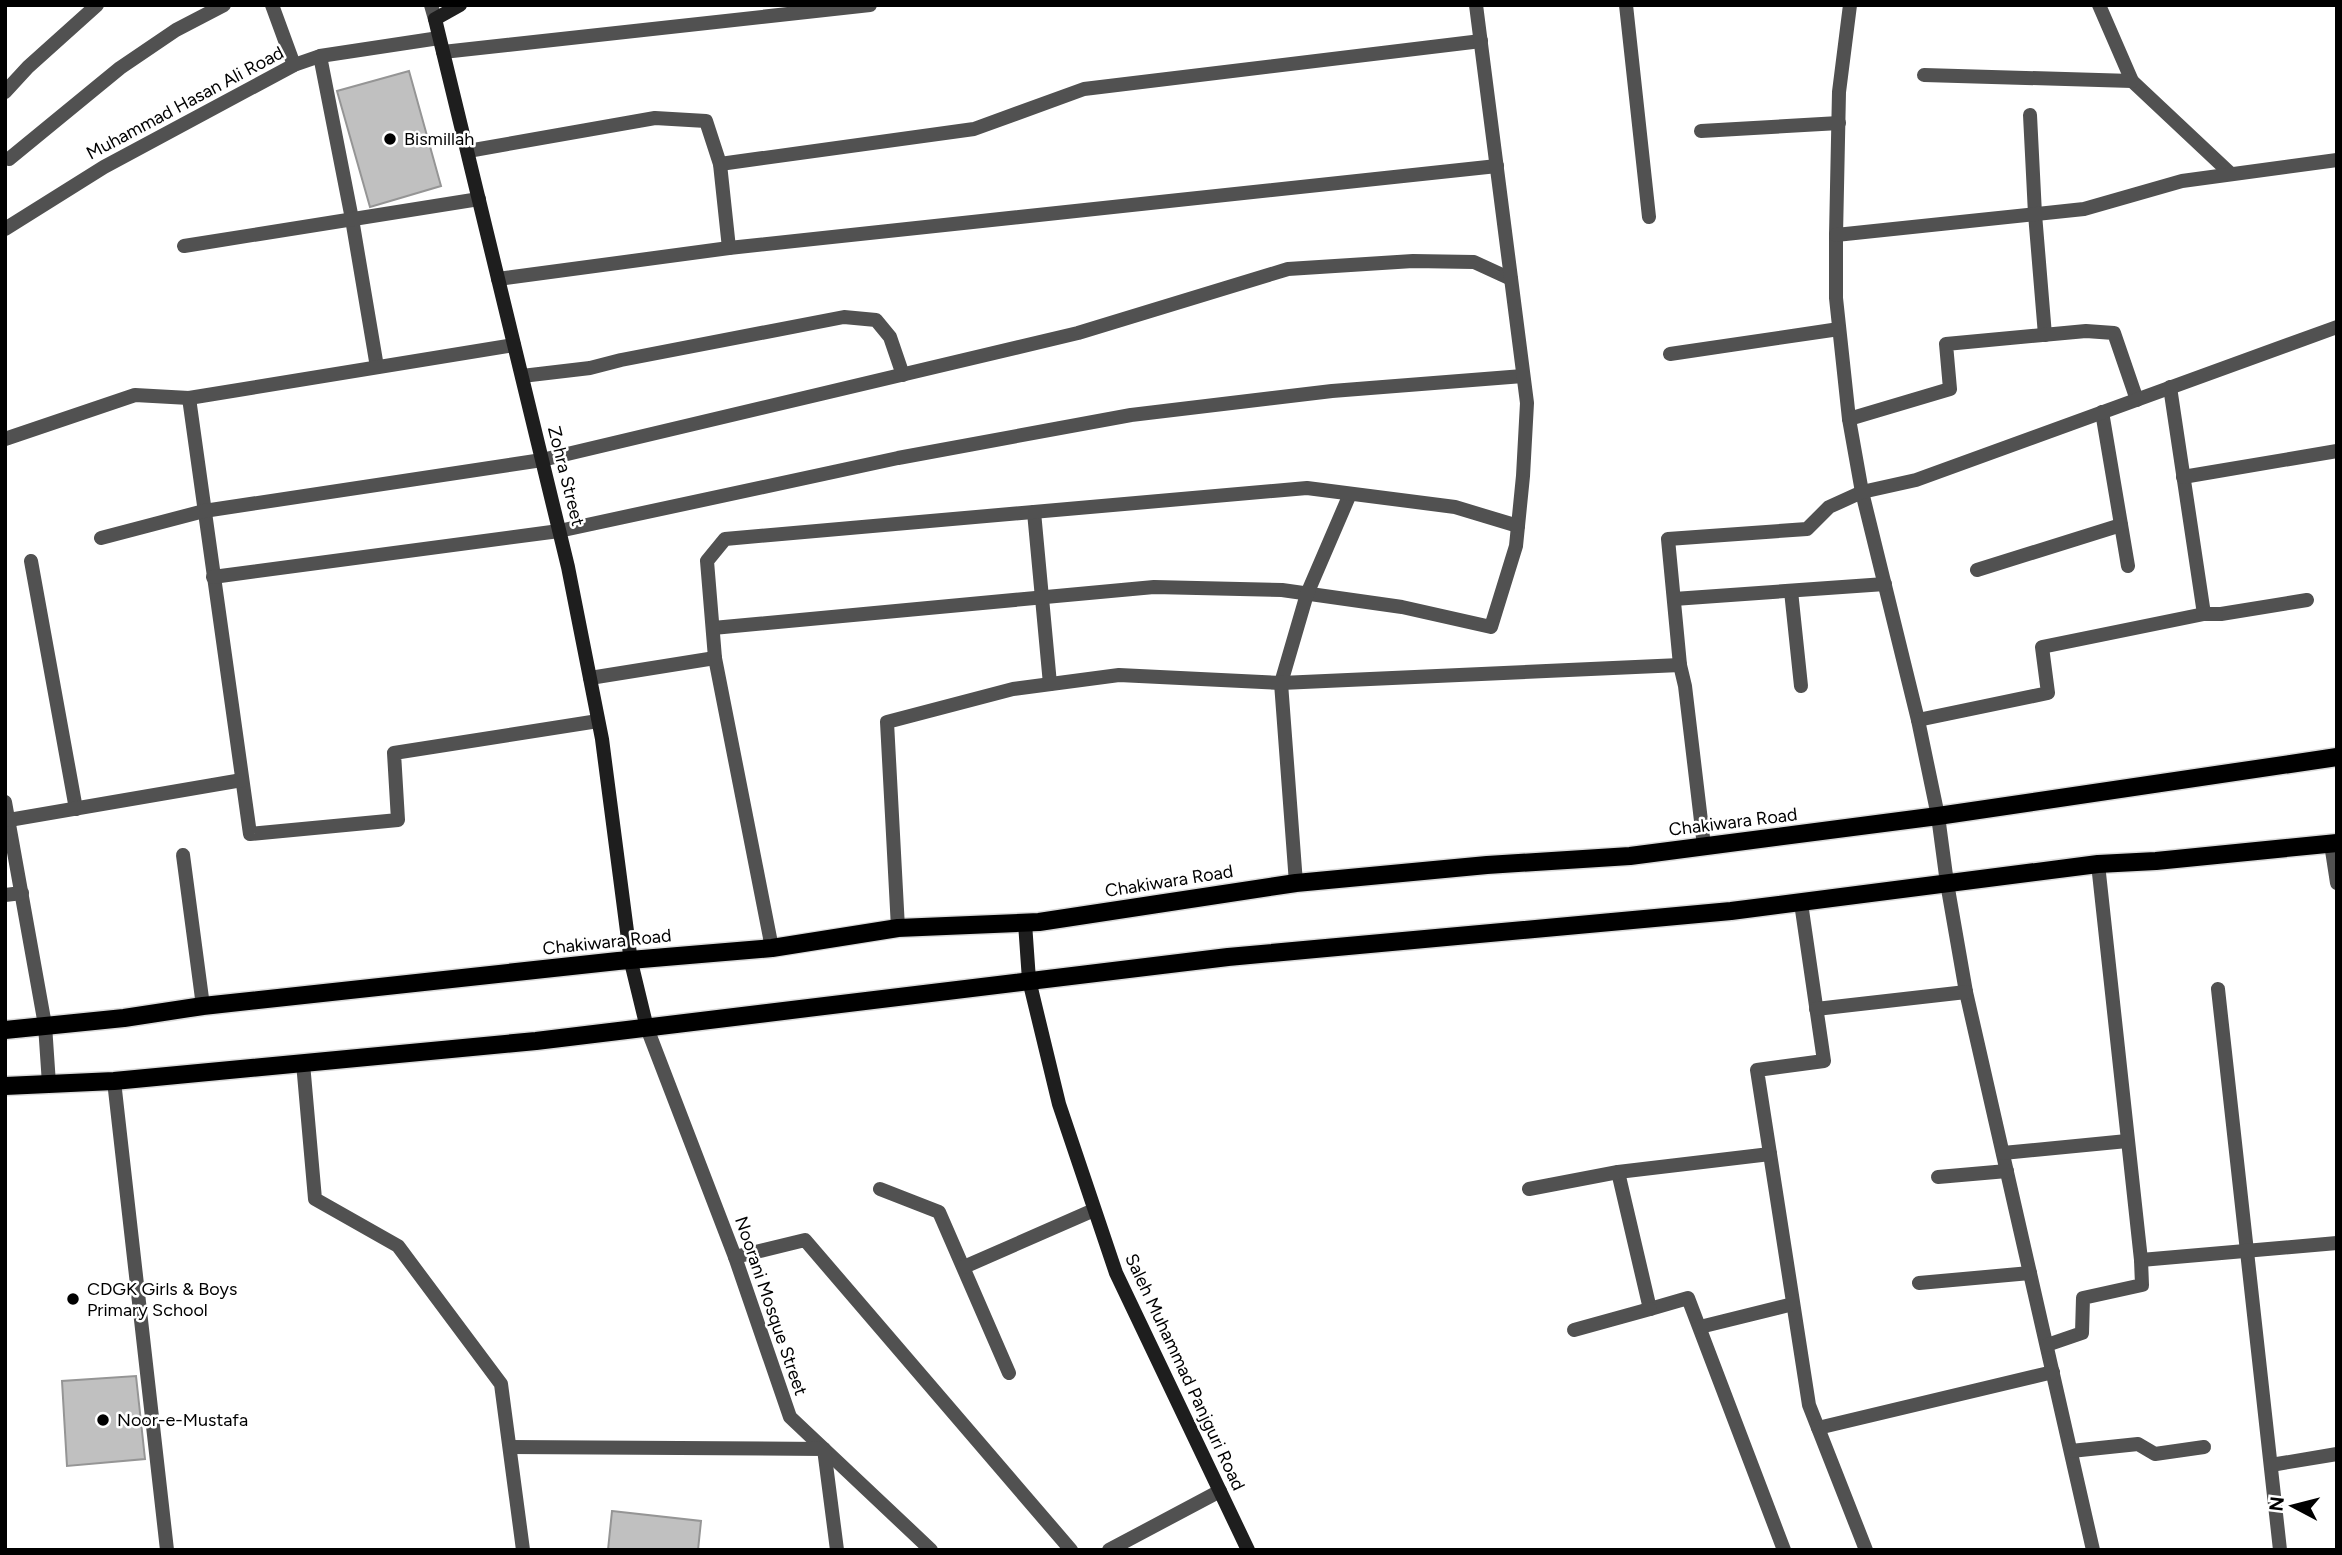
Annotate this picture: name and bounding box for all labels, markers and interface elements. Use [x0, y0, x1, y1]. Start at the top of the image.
street label: Muhammad Hasan Ali Road [83, 42, 287, 164]
place label: Bismillah [404, 128, 474, 150]
marker: Bismillah [382, 131, 398, 147]
street label: Zohra Street [543, 424, 589, 528]
street label: Chakiwara Road [1667, 803, 1799, 841]
street label: Chakiwara Road [1103, 860, 1235, 902]
street label: Chakiwara Road [542, 924, 672, 960]
street label: Noorani Mosque Street [730, 1214, 812, 1399]
street label: Saleh Muhammad Panjguri Road [1120, 1250, 1250, 1494]
place label: CDGK Girls & Boys Primary School [87, 1278, 237, 1321]
marker: CDGK Girls & Boys Primary School [65, 1291, 81, 1307]
place label: Noor-e-Mustafa [117, 1409, 248, 1431]
marker: Noor-e-Mustafa [95, 1412, 111, 1428]
north arrow [2258, 1471, 2328, 1541]
text: N [2264, 1495, 2289, 1513]

